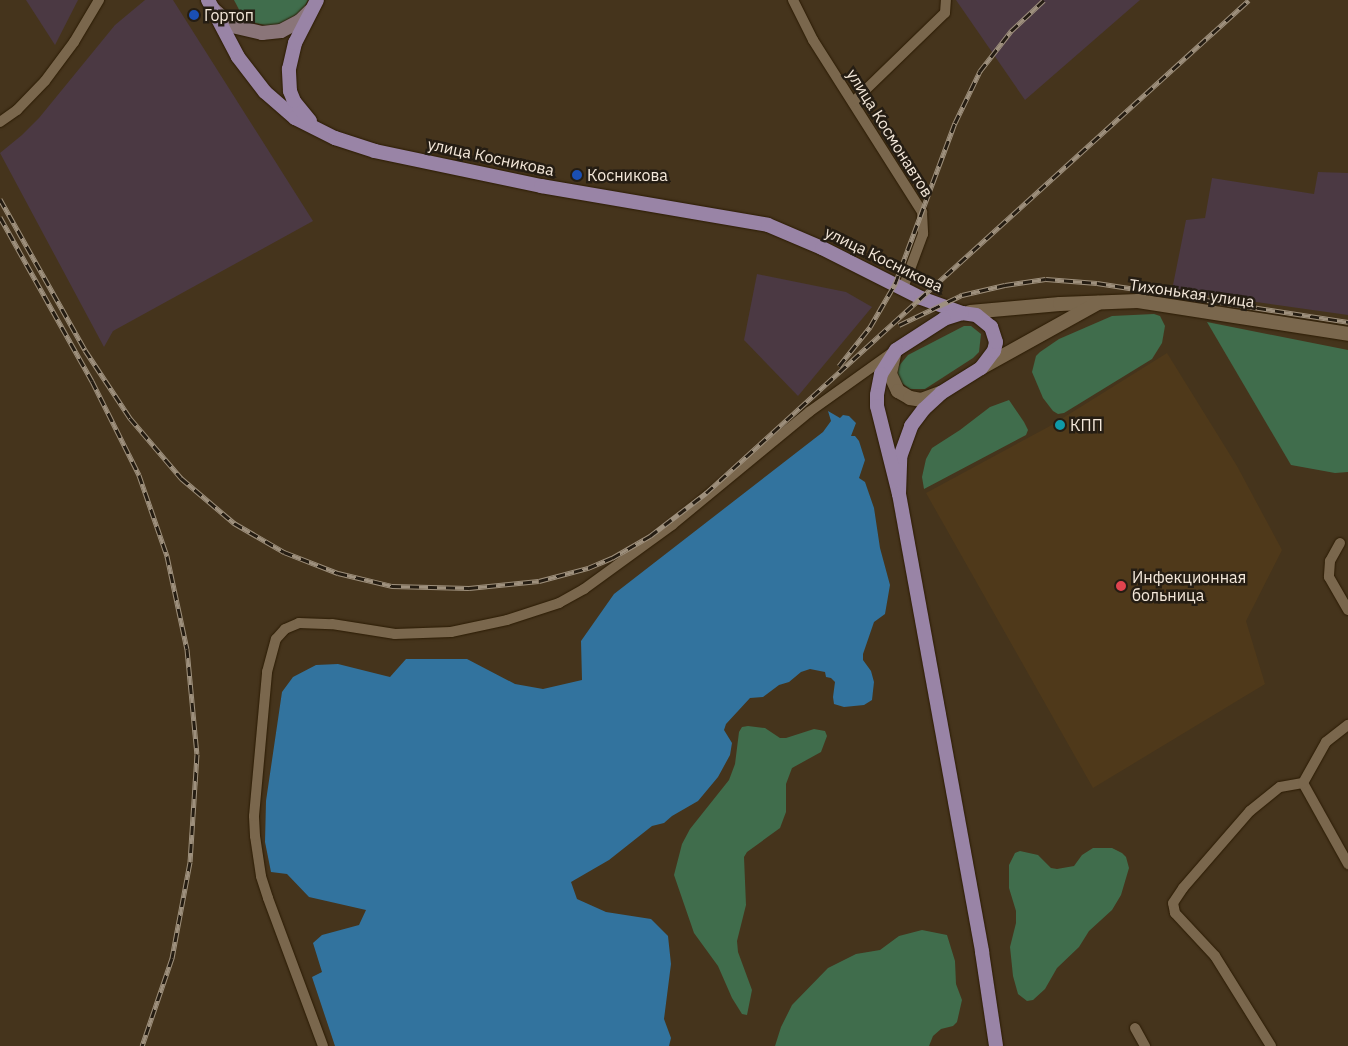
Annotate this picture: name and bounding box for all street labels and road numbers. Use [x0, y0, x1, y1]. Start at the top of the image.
street label: улица Космонавтов [843, 65, 937, 201]
street label: улица Косникова [426, 134, 556, 180]
street label: улица Косникова [822, 222, 946, 296]
street label: Тихонькая улица [1128, 275, 1256, 311]

